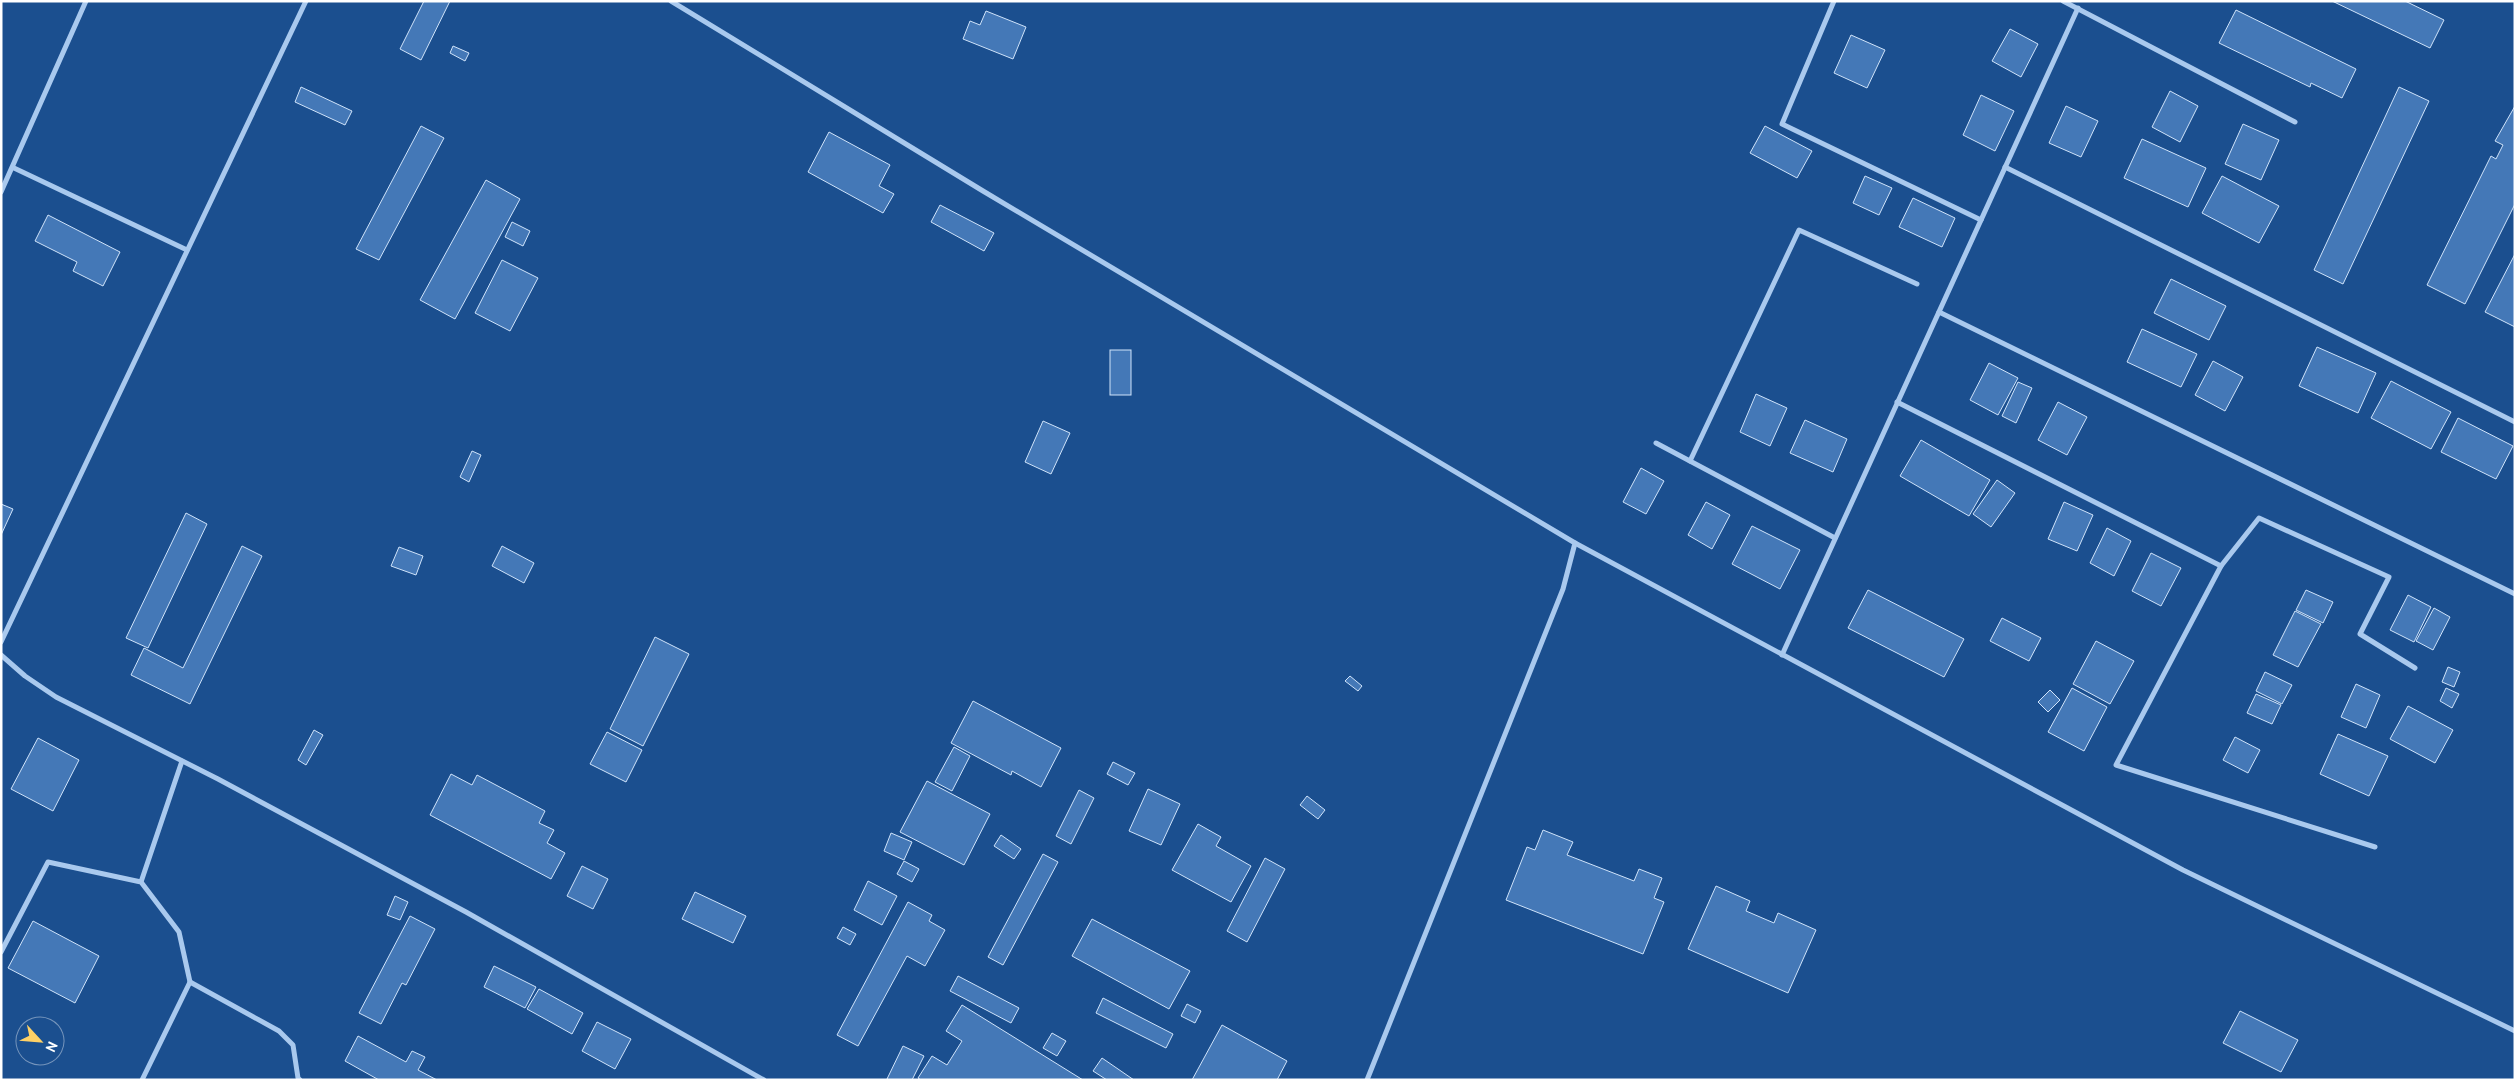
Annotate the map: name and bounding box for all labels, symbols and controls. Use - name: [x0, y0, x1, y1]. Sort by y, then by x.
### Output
- north arrow: [15, 1016, 65, 1066]
- text: N: [42, 1039, 62, 1055]

